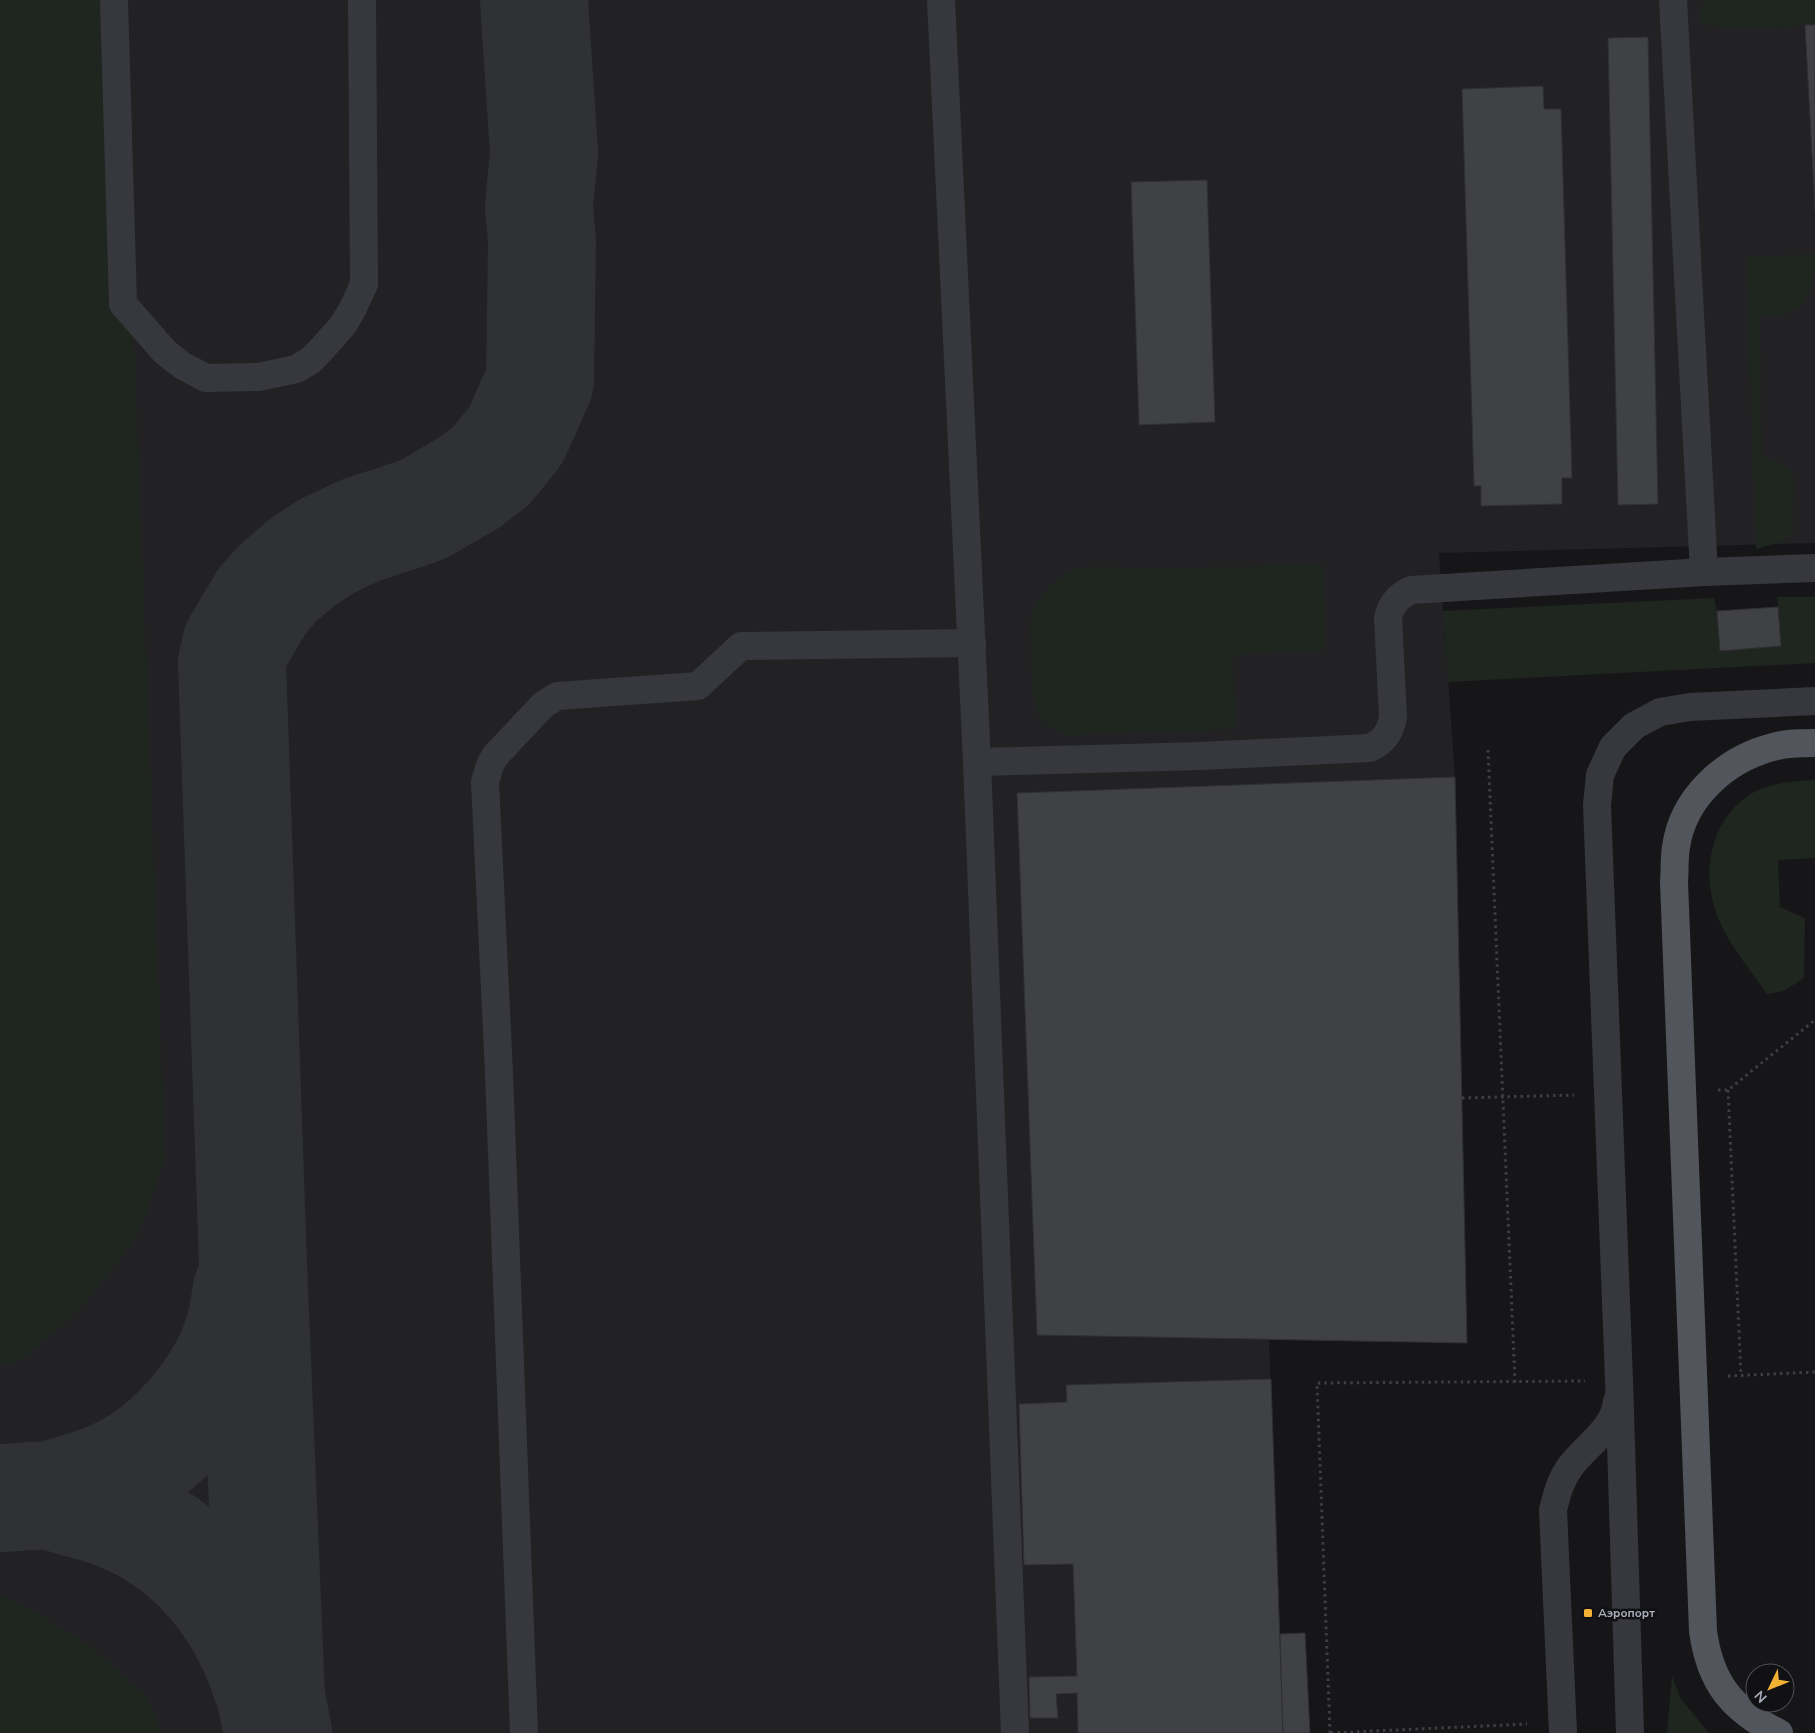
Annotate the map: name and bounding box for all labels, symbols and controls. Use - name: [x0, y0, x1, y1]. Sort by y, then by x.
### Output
- place label: Аэропорт: [1598, 1605, 1655, 1621]
- marker: Аэропорт: [1582, 1607, 1594, 1619]
- north arrow: [1745, 1663, 1795, 1713]
- text: N: [1750, 1686, 1771, 1707]

